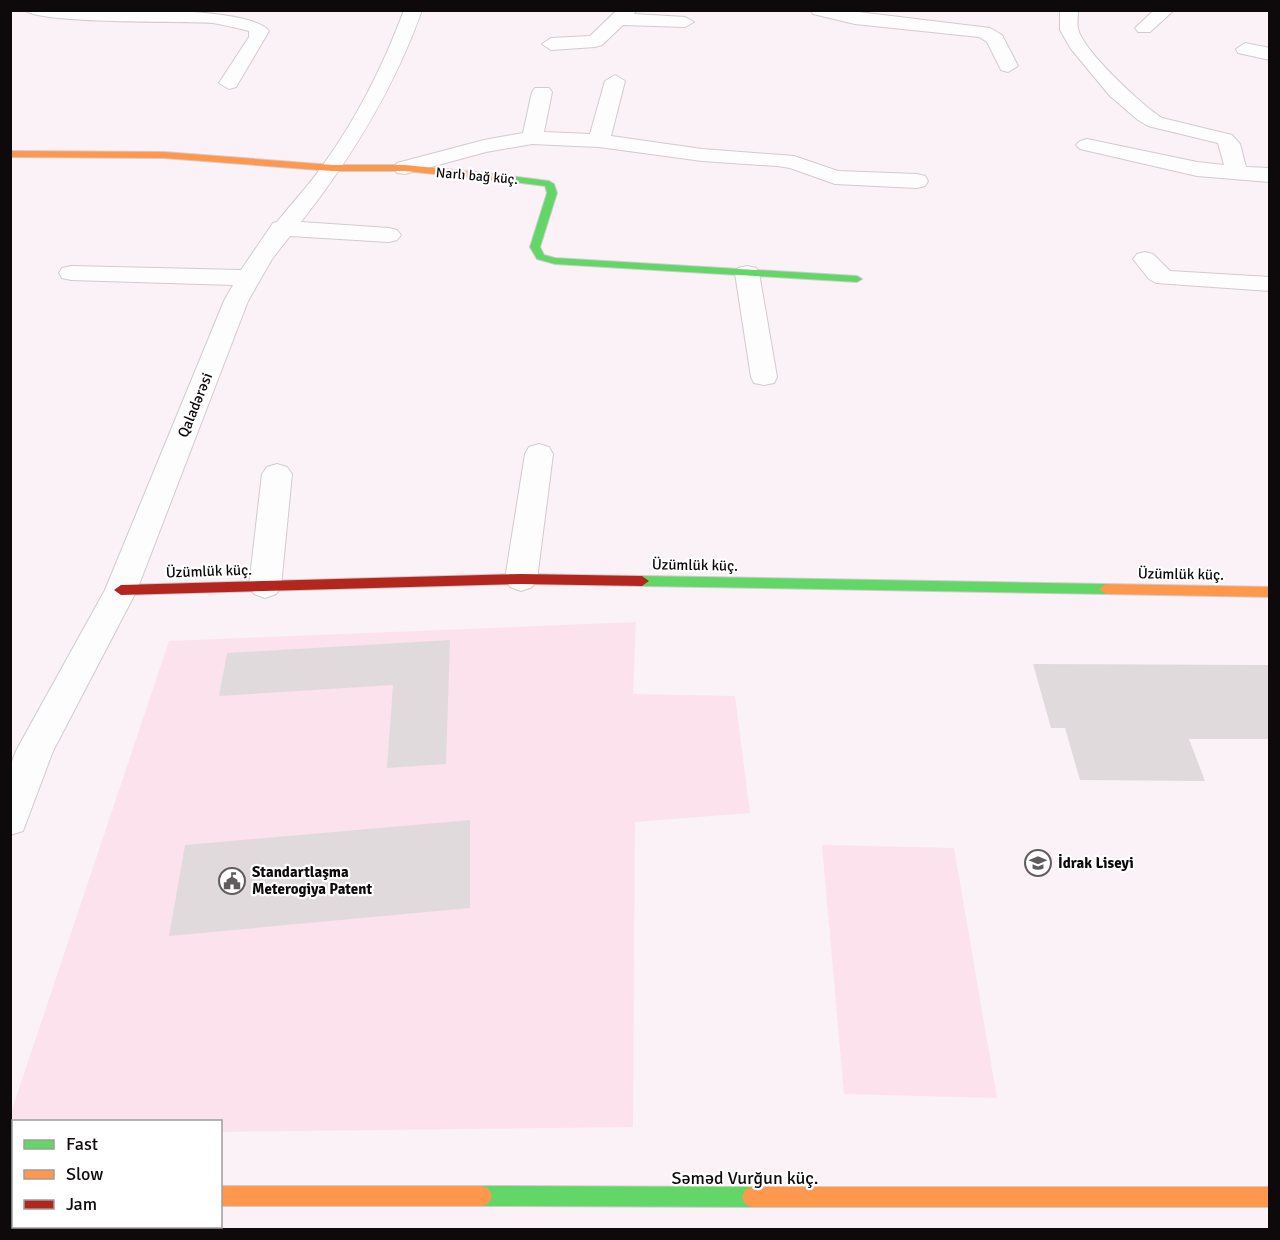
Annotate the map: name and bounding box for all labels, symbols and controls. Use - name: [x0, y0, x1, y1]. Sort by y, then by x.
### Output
- street label: Narlı bağ küç.: [435, 164, 519, 188]
- street label: Qaladərəsi: [174, 370, 216, 440]
- street label: Üzümlük küç.: [652, 555, 738, 575]
- street label: Üzümlük küç.: [166, 560, 252, 581]
- street label: Üzümlük küç.: [1138, 564, 1224, 584]
- school or university icon: İdrak Liseyi: [1023, 848, 1053, 878]
- place label: İdrak Liseyi: [1058, 854, 1134, 872]
- place label: Standartlaşma Meterogiya Patent: [252, 863, 372, 898]
- public building icon: Standartlaşma Meterogiya Patent: [217, 866, 247, 896]
- legend: [12, 1120, 222, 1228]
- text: Fast: [66, 1133, 98, 1155]
- text: Slow: [66, 1163, 103, 1185]
- street label: Səməd Vurğun küç.: [672, 1167, 818, 1189]
- text: Jam: [66, 1193, 97, 1215]

